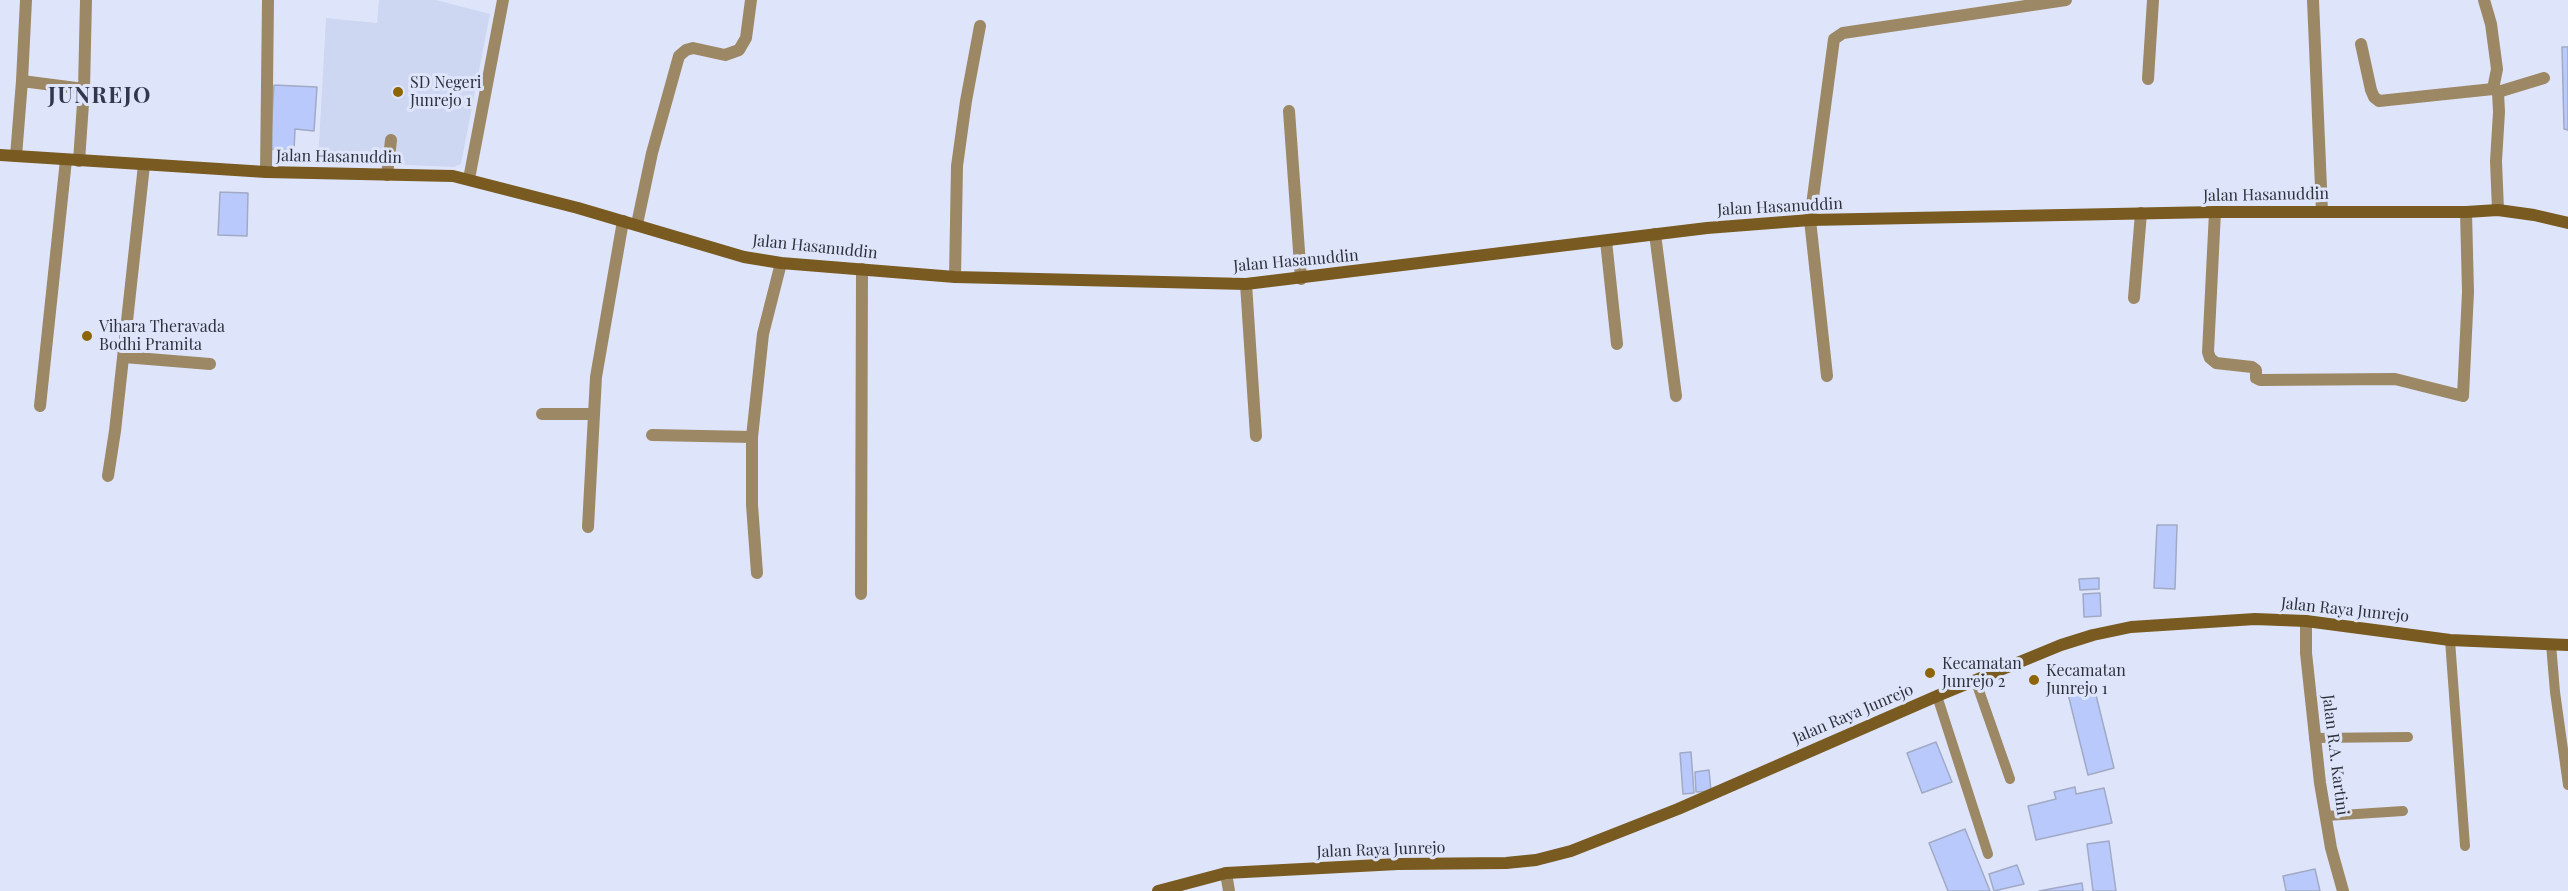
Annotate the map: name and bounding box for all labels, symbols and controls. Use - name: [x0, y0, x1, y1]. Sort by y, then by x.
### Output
- place label: SD Negeri Junrejo 1: [410, 73, 481, 111]
- district label: JUNREJO: [48, 83, 152, 109]
- marker: SD Negeri Junrejo 1: [391, 85, 405, 99]
- street label: Jalan Hasanuddin: [276, 146, 402, 168]
- street label: Jalan Hasanuddin: [2203, 184, 2329, 206]
- street label: Jalan Hasanuddin: [1717, 194, 1843, 220]
- street label: Jalan Hasanuddin: [751, 231, 879, 263]
- street label: Jalan Hasanuddin: [1233, 246, 1359, 276]
- place label: Vihara Theravada Bodhi Pramita: [99, 317, 225, 355]
- marker: Vihara Theravada Bodhi Pramita: [80, 329, 94, 343]
- street label: Jalan Raya Junrejo: [2280, 594, 2410, 626]
- place label: Kecamatan Junrejo 2: [1942, 654, 2022, 692]
- place label: Kecamatan Junrejo 1: [2046, 661, 2126, 699]
- marker: Kecamatan Junrejo 2: [1923, 666, 1937, 680]
- marker: Kecamatan Junrejo 1: [2027, 673, 2041, 687]
- street label: Jalan Raya Junrejo: [1790, 680, 1916, 748]
- street label: Jalan R.A. Kartini: [2318, 693, 2352, 817]
- street label: Jalan Raya Junrejo: [1316, 838, 1446, 862]

